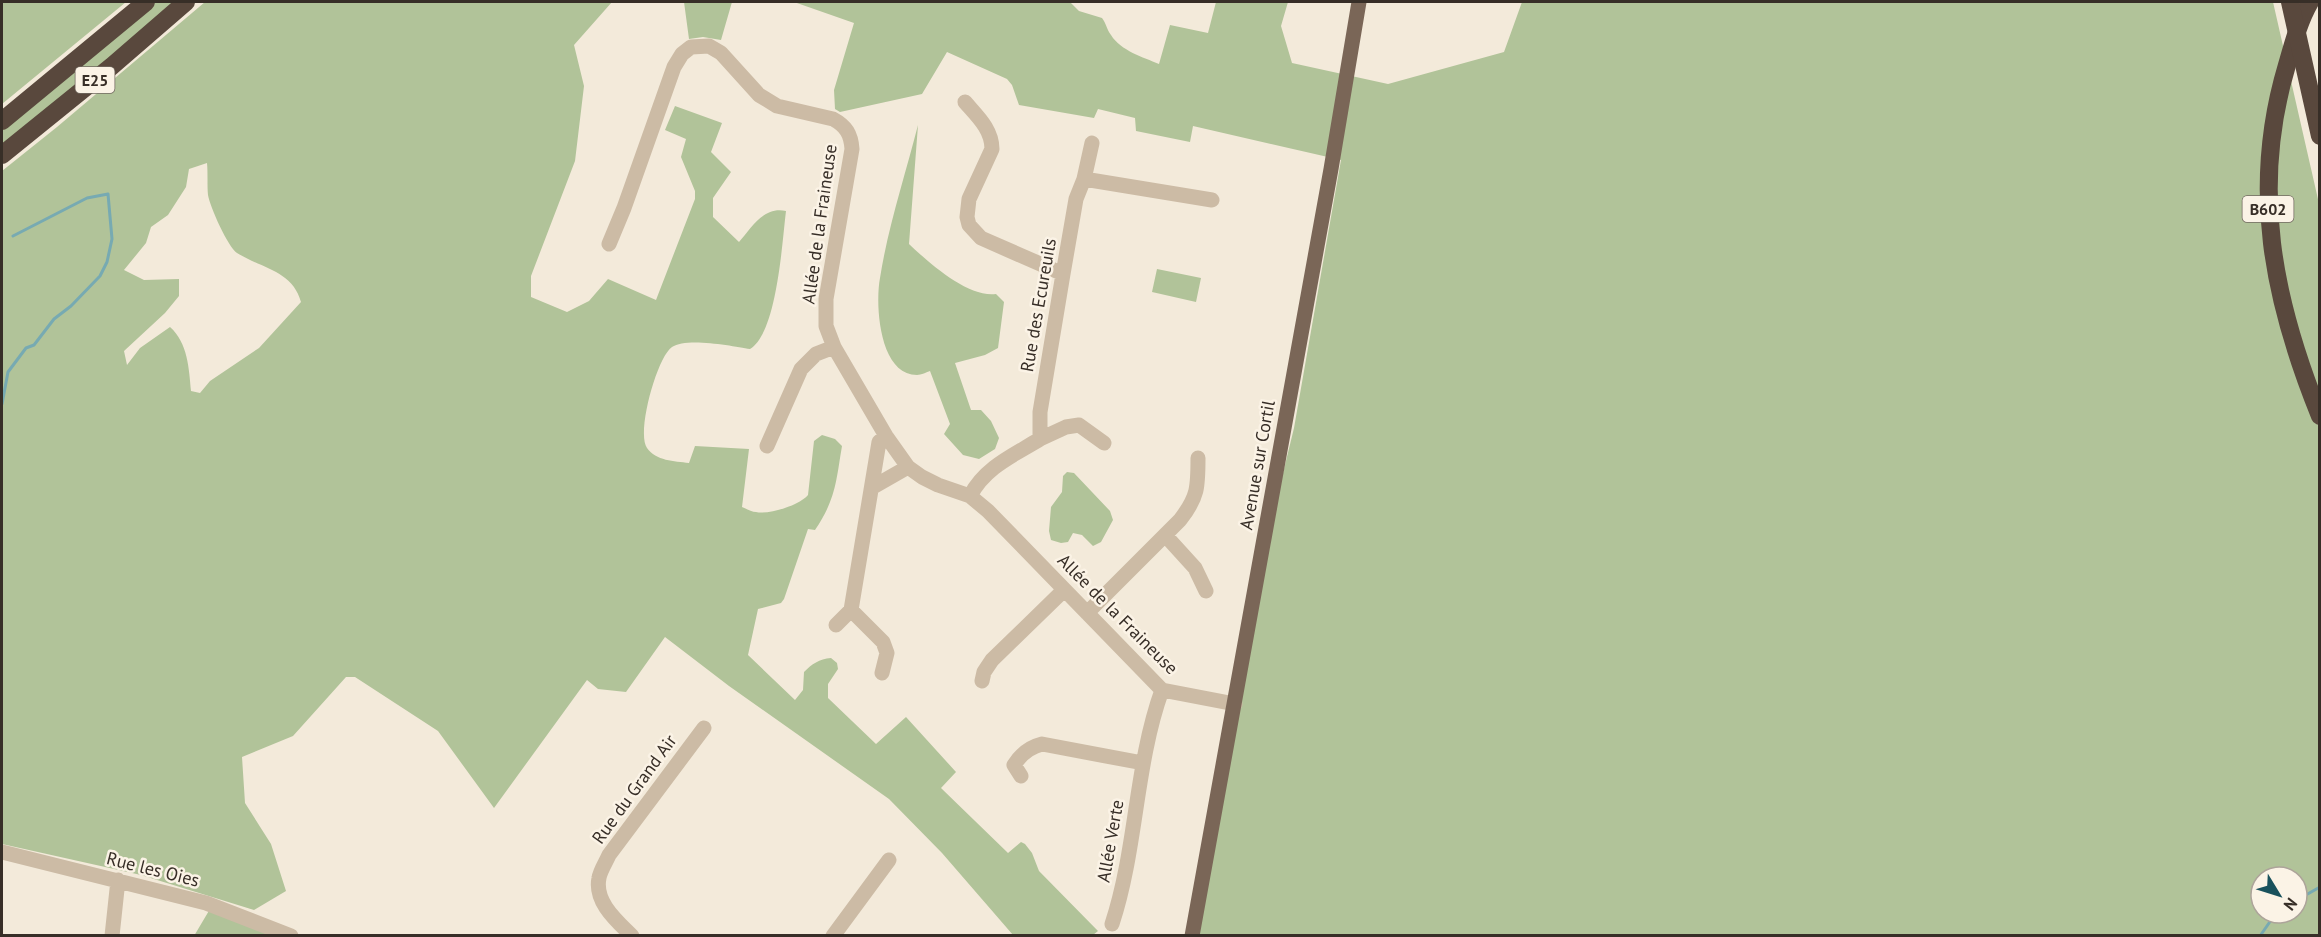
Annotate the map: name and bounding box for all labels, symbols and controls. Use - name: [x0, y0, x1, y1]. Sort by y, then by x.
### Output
- road number: E25: [76, 67, 115, 93]
- street label: Allée de la Fraineuse: [796, 143, 842, 305]
- road number: B602: [2242, 196, 2294, 222]
- street label: Rue des Ecureuils: [1015, 236, 1061, 374]
- street label: Avenue sur Cortil: [1234, 398, 1280, 532]
- street label: Allée de la Fraineuse: [1053, 549, 1183, 679]
- street label: Rue du Grand Air: [587, 730, 681, 848]
- street label: Allée Verte: [1091, 798, 1129, 884]
- street label: Rue les Oies: [104, 846, 202, 892]
- north arrow: [2249, 865, 2309, 925]
- text: N: [2280, 894, 2302, 915]

